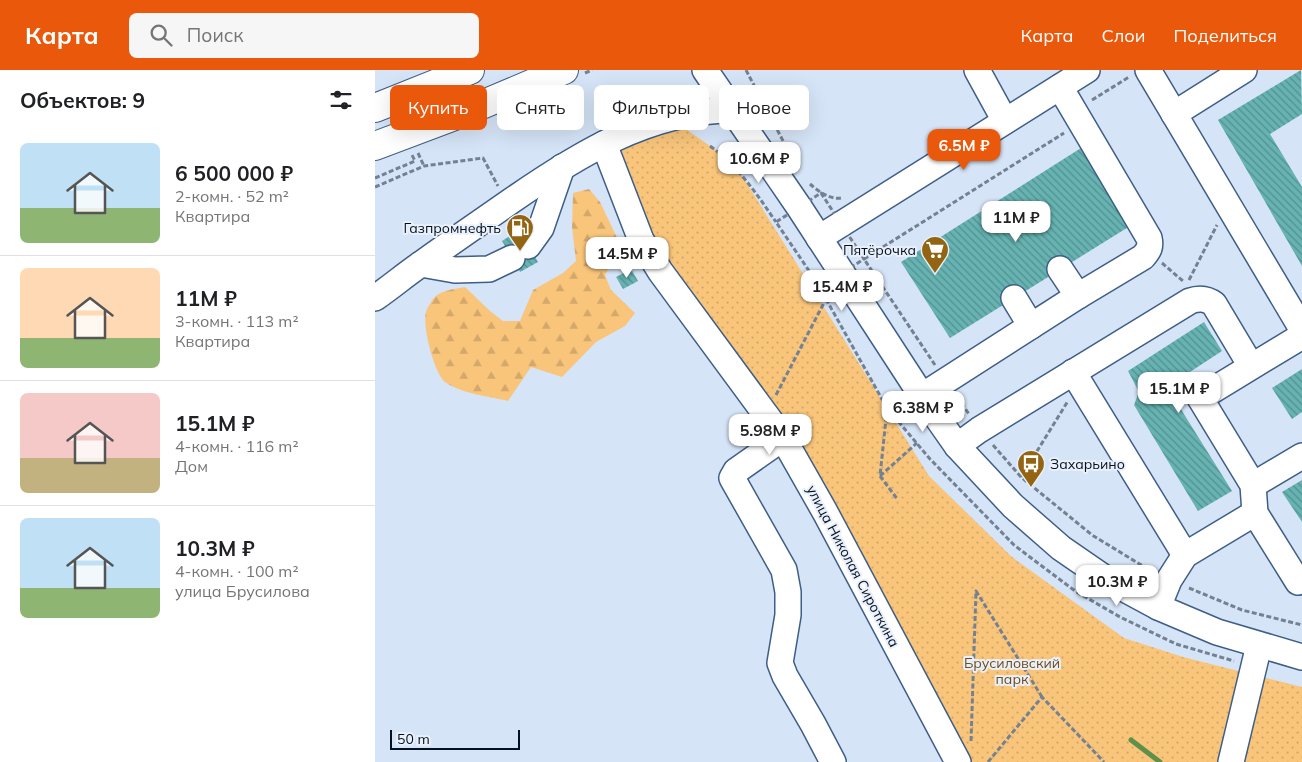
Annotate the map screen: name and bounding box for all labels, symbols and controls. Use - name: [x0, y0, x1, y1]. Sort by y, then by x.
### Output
- search box: [129, 13, 479, 58]
- text: Карта: [25, 20, 99, 50]
- icon: search: [147, 21, 175, 49]
- text: Поиск: [187, 23, 244, 47]
- text: Карта: [1021, 24, 1073, 47]
- text: Слои: [1101, 24, 1146, 47]
- text: Поделиться: [1174, 24, 1277, 47]
- chip: Купить: [390, 85, 487, 130]
- chip: Снять: [497, 85, 584, 130]
- chip: Фильтры: [594, 85, 709, 130]
- chip: Новое: [719, 85, 809, 130]
- icon: filters: [327, 86, 355, 114]
- text: Объектов: 9: [20, 87, 145, 113]
- pin: 6.5M ₽: [923, 128, 1005, 171]
- text: 6.5M ₽: [938, 135, 990, 155]
- pin: 10.6M ₽: [713, 142, 805, 184]
- text: 10.6M ₽: [729, 148, 789, 168]
- text: 6 500 000 ₽: [175, 160, 293, 186]
- icon: home: [60, 163, 120, 223]
- text: 2-комн. · 52 m²: [175, 186, 289, 206]
- pin: 11M ₽: [981, 200, 1051, 243]
- text: Квартира: [175, 206, 250, 226]
- text: 11M ₽: [992, 207, 1040, 227]
- fuel station icon: Газпромнефть: [505, 213, 535, 252]
- place label: Газпромнефть: [403, 219, 501, 237]
- supermarket icon: Пятёрочка: [920, 235, 950, 274]
- pin: 14.5M ₽: [581, 236, 673, 279]
- place label: Пятёрочка: [843, 241, 916, 259]
- text: 14.5M ₽: [597, 243, 657, 263]
- pin: 15.4M ₽: [796, 270, 888, 312]
- text: 15.4M ₽: [812, 276, 872, 296]
- text: 11M ₽: [175, 285, 237, 311]
- icon: home: [60, 288, 120, 348]
- text: 3-комн. · 113 m²: [175, 311, 299, 331]
- text: Квартира: [175, 331, 250, 351]
- pin: 15.1M ₽: [1133, 372, 1225, 414]
- text: 15.1M ₽: [1149, 378, 1209, 398]
- pin: 6.38M ₽: [877, 390, 969, 433]
- text: 6.38M ₽: [893, 397, 953, 417]
- text: 15.1M ₽: [175, 410, 255, 436]
- icon: home: [60, 413, 120, 473]
- pin: 5.98M ₽: [724, 414, 816, 456]
- text: 5.98M ₽: [740, 420, 800, 440]
- text: 4-комн. · 116 m²: [175, 436, 299, 456]
- bus stop icon: Захарьино: [1016, 449, 1046, 488]
- place label: Захарьино: [1050, 455, 1125, 473]
- text: Дом: [175, 456, 208, 476]
- street label: улица Николая Сироткина: [803, 482, 903, 650]
- text: 10.3M ₽: [175, 535, 255, 561]
- icon: home: [60, 538, 120, 598]
- text: 4-комн. · 100 m²: [175, 561, 299, 581]
- pin: 10.3M ₽: [1071, 564, 1163, 607]
- text: 10.3M ₽: [1087, 571, 1147, 591]
- text: улица Брусилова: [175, 581, 310, 601]
- park label: Брусиловский парк: [964, 654, 1060, 688]
- scale bar: [390, 727, 520, 750]
- text: 50 m: [397, 730, 430, 748]

